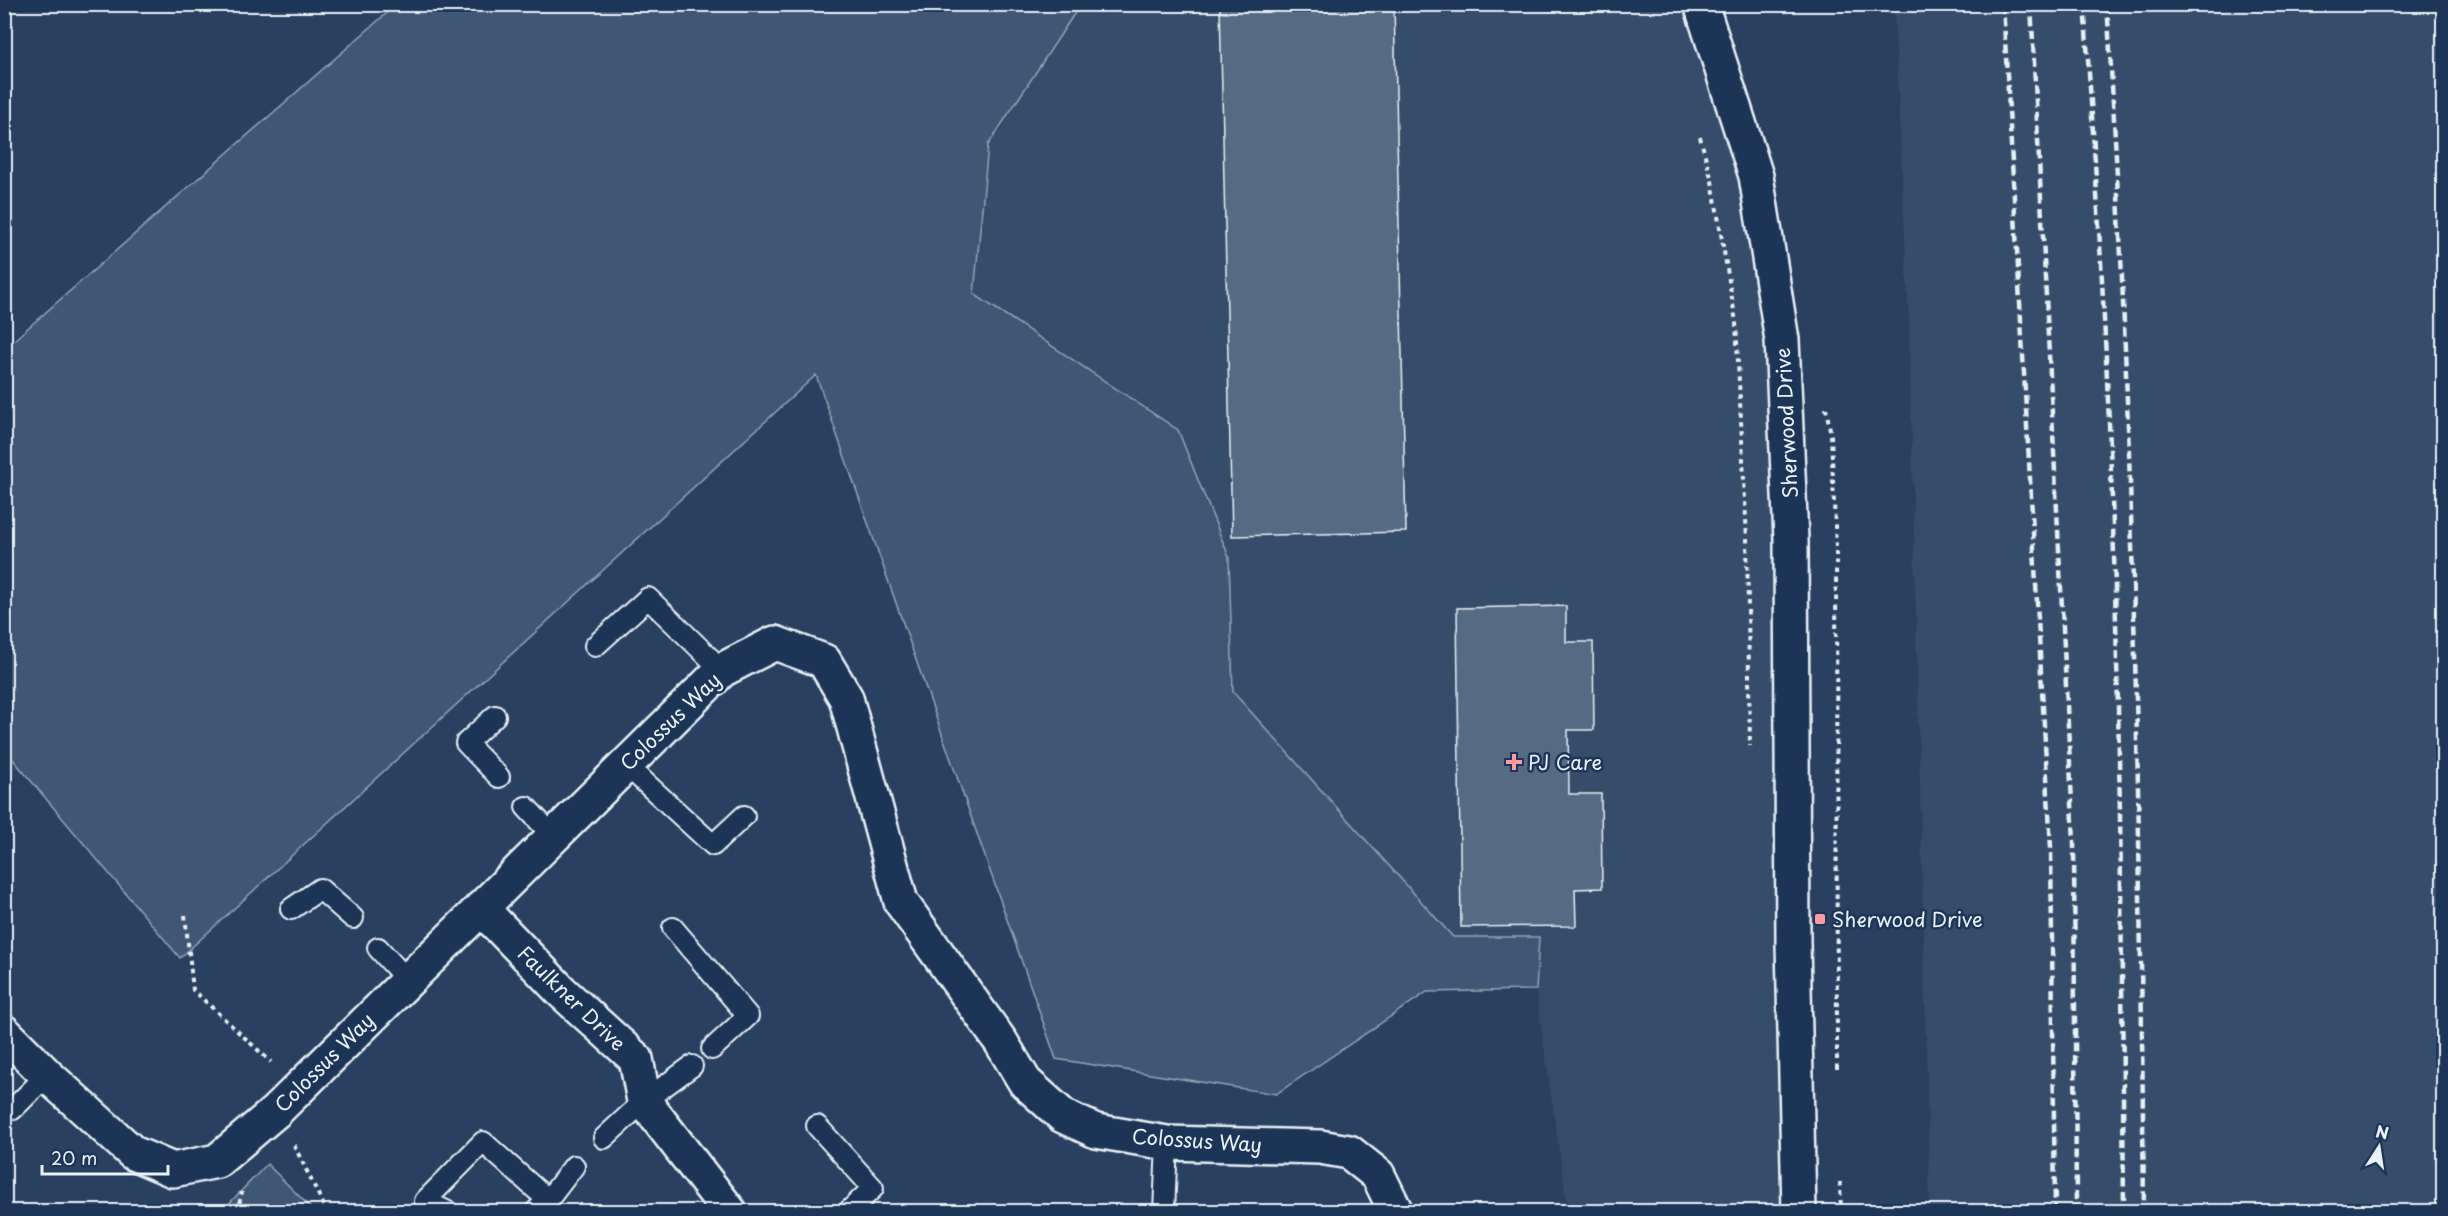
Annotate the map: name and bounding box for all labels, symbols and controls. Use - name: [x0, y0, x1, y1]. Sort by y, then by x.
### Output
- street label: Sherwood Drive: [1767, 347, 1805, 499]
- street label: Colossus Way: [613, 665, 727, 777]
- place label: PJ Care: [1528, 747, 1602, 777]
- marker: PJ Care: [1505, 753, 1523, 771]
- place label: Sherwood Drive: [1832, 904, 1983, 934]
- marker: Sherwood Drive: [1813, 912, 1827, 926]
- street label: Faulkner Drive: [511, 939, 633, 1057]
- street label: Colossus Way: [267, 1005, 381, 1119]
- north arrow: [2349, 1117, 2409, 1177]
- text: N: [2374, 1118, 2391, 1144]
- street label: Colossus Way: [1131, 1120, 1263, 1160]
- scale bar: [42, 1138, 168, 1176]
- text: 20 m: [51, 1144, 97, 1171]

